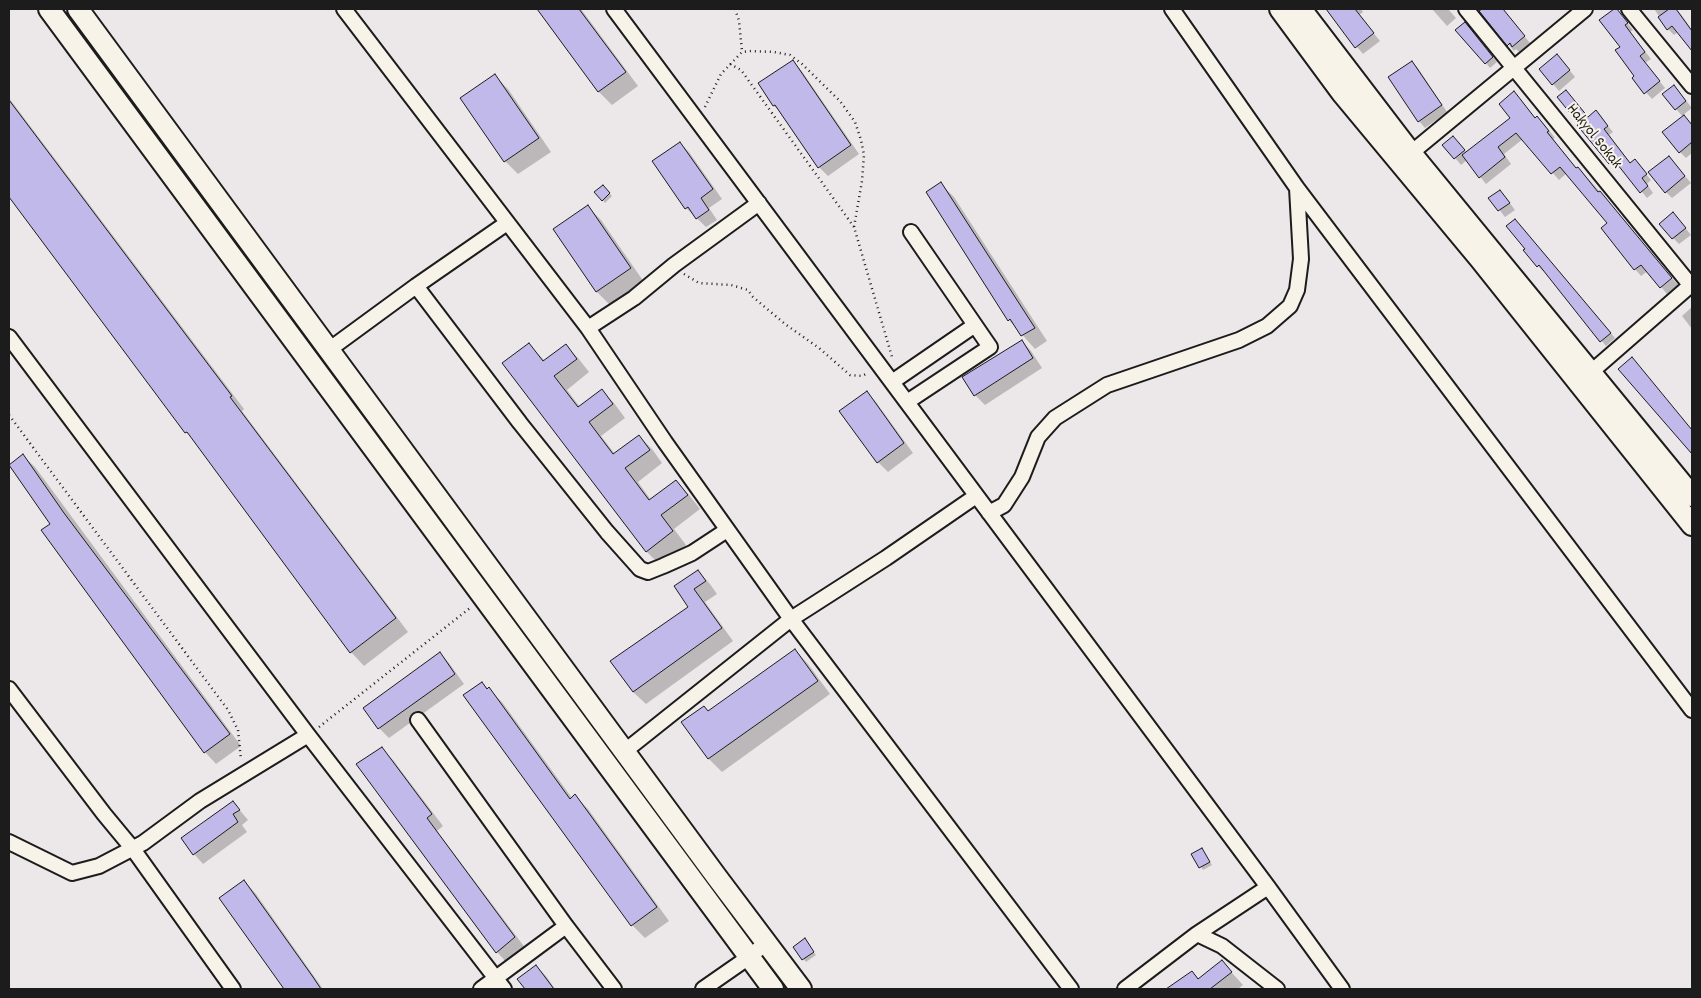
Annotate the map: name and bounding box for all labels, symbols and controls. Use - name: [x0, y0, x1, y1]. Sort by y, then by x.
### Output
- street label: Hakyol Sokak: [1561, 101, 1625, 173]

